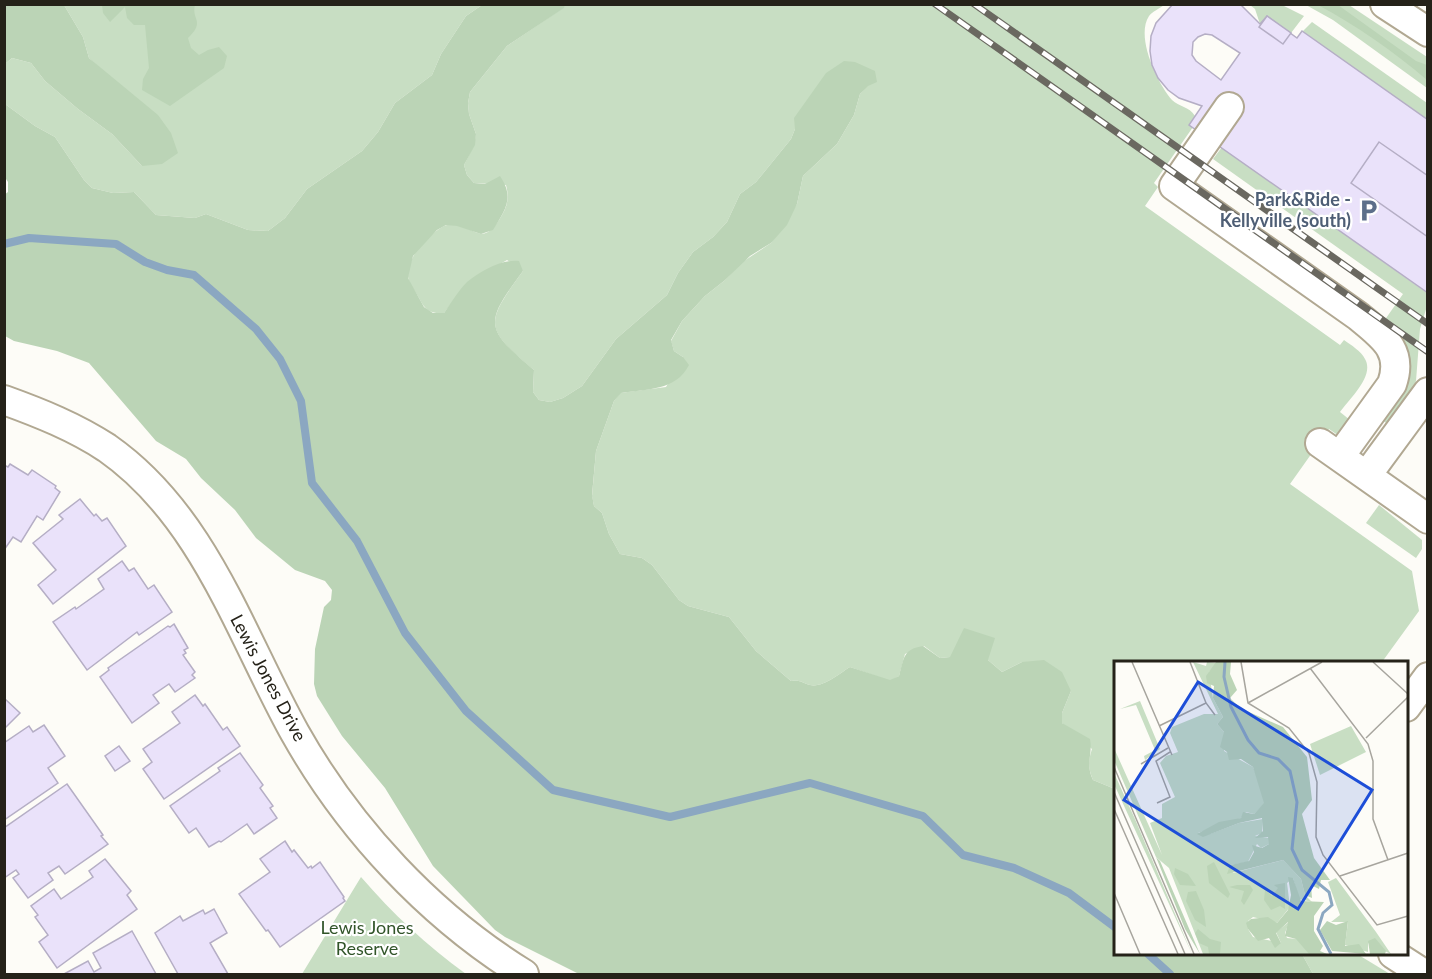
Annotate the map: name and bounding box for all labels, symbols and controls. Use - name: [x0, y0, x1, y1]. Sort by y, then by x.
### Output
- place label: Park&Ride - Kellyville (south): [1220, 188, 1351, 231]
- parking icon: Park&Ride - Kellyville (south): [1356, 197, 1382, 223]
- street label: Lewis Jones Drive: [226, 610, 312, 745]
- inset map: [1114, 661, 1408, 955]
- park label: Lewis Jones Reserve: [320, 916, 414, 959]

